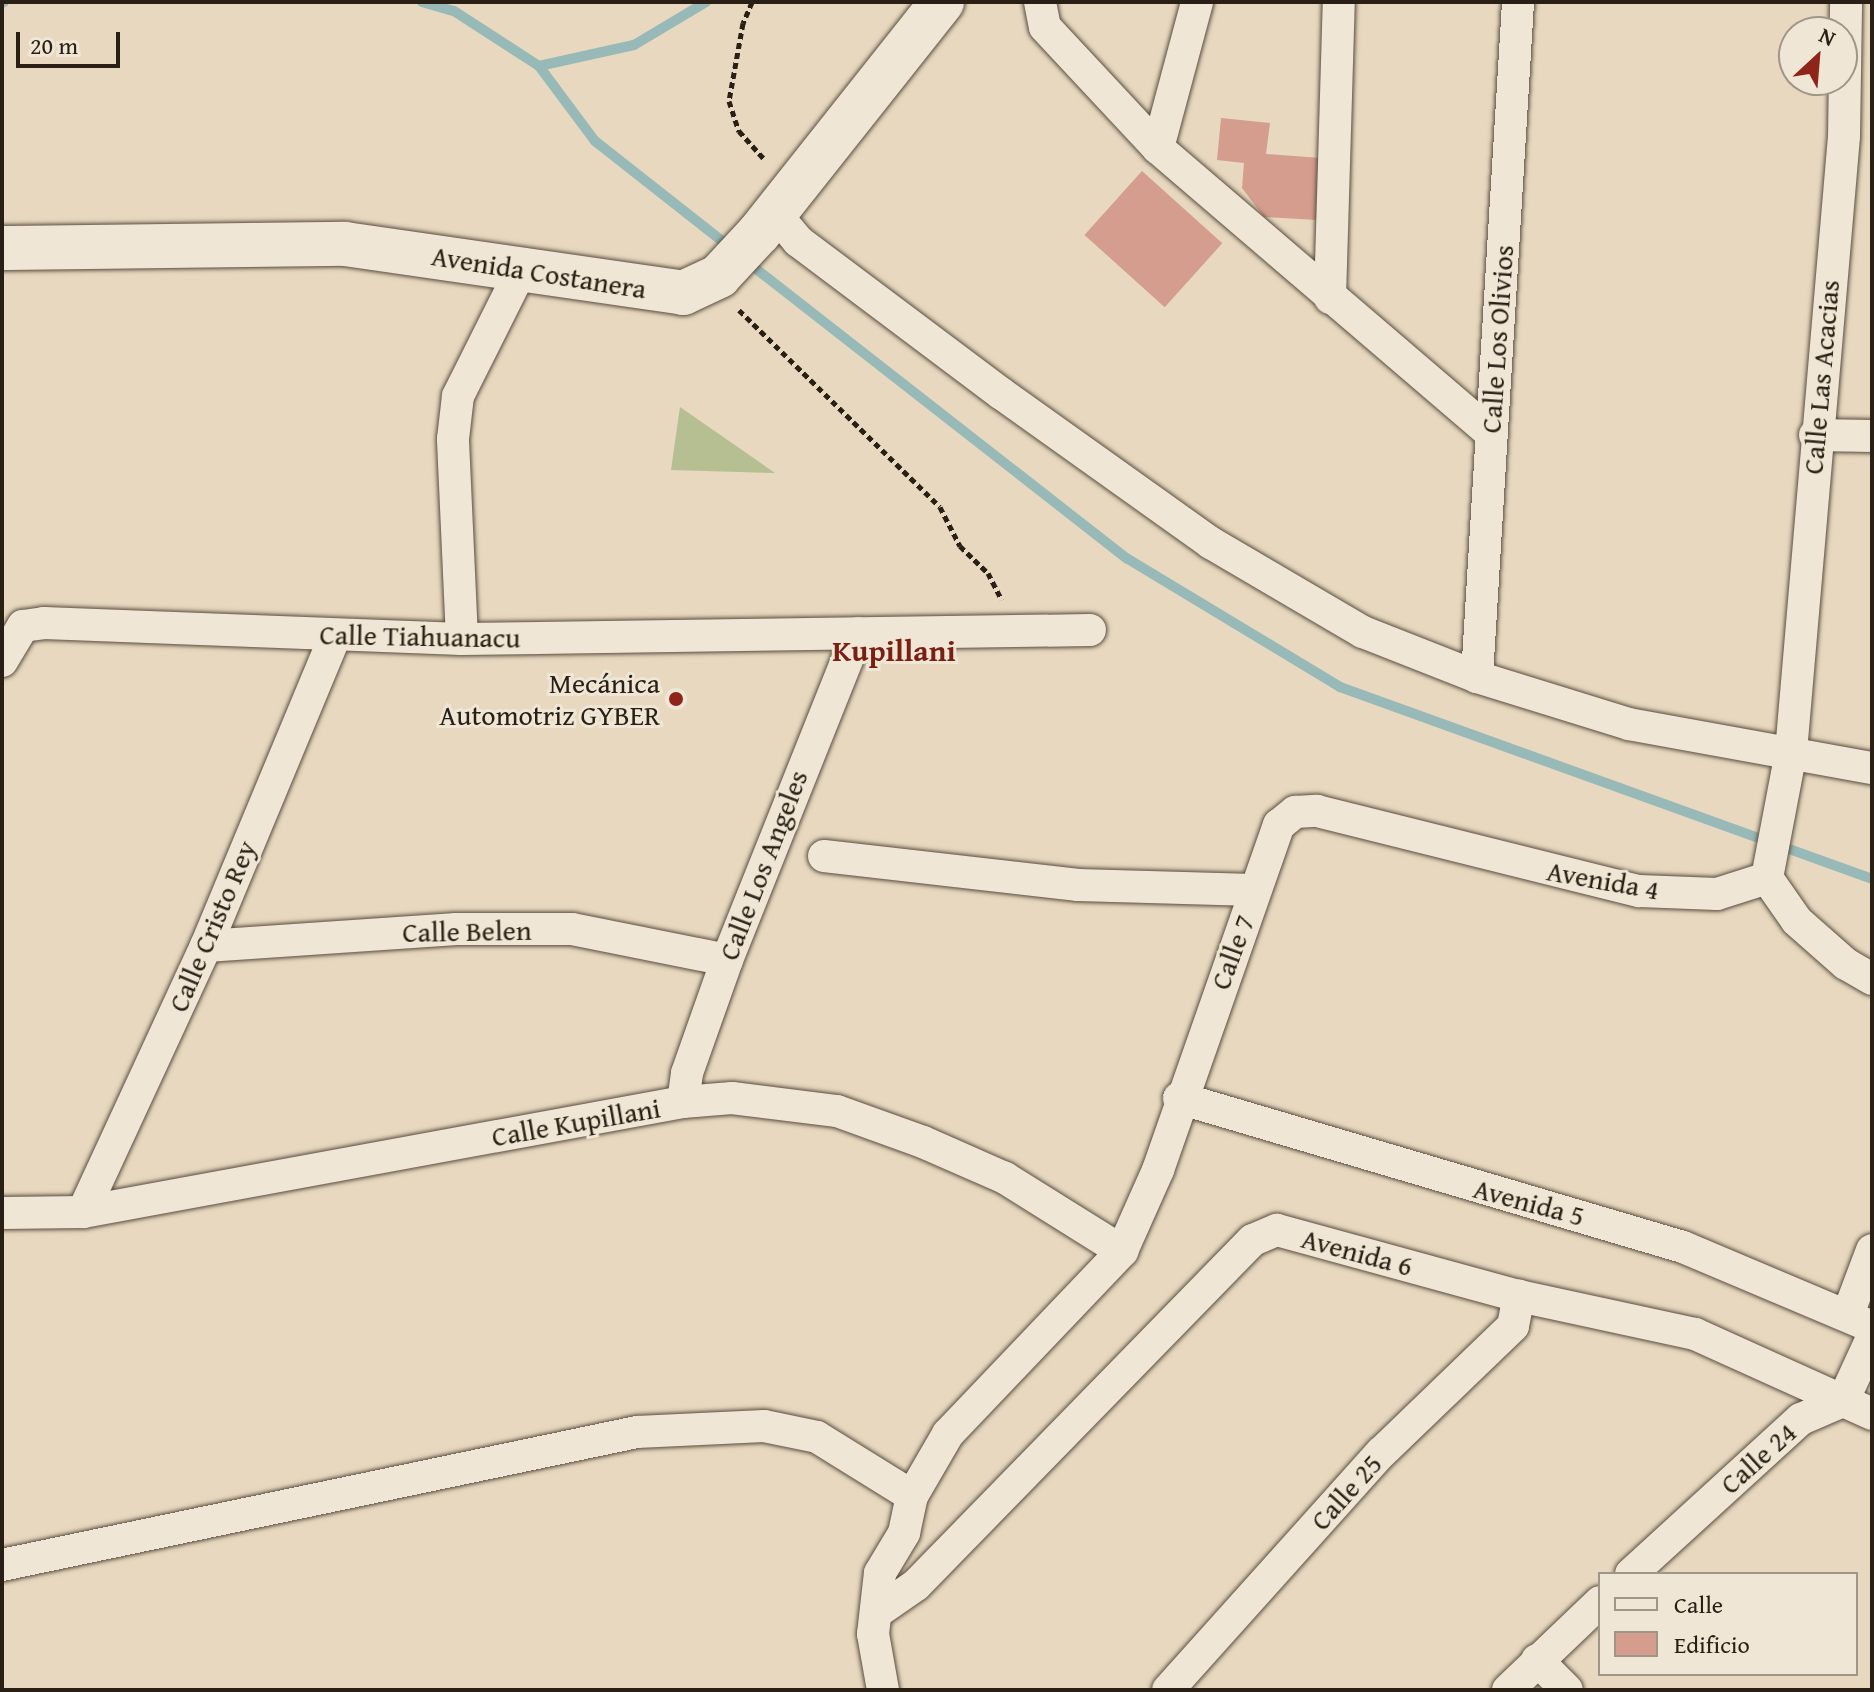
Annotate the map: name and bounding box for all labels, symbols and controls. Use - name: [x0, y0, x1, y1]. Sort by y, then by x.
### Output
- scale bar: [20, 16, 124, 66]
- north arrow: [1778, 16, 1858, 96]
- text: N: [1814, 19, 1841, 54]
- text: 20 m: [30, 28, 78, 63]
- street label: Avenida Costanera: [429, 238, 649, 306]
- street label: Calle Los Olivios: [1474, 244, 1520, 434]
- street label: Calle Las Acacias: [1796, 278, 1846, 476]
- street label: Calle Tiahuanacu: [319, 617, 521, 655]
- district label: Kupillani: [832, 632, 956, 668]
- place label: Mecánica Automotriz GYBER: [439, 666, 660, 732]
- marker: Mecánica Automotriz GYBER: [667, 690, 685, 708]
- street label: Calle Los Angeles: [711, 765, 815, 965]
- street label: Calle Cristo Rey: [161, 835, 263, 1017]
- street label: Avenida 4: [1544, 854, 1662, 906]
- street label: Calle 7: [1203, 910, 1261, 994]
- street label: Calle Belen: [402, 913, 532, 949]
- street label: Calle Kupillani: [489, 1091, 663, 1153]
- street label: Avenida 5: [1470, 1171, 1588, 1233]
- street label: Avenida 6: [1298, 1221, 1416, 1283]
- street label: Calle 24: [1713, 1415, 1803, 1501]
- street label: Calle 25: [1303, 1447, 1389, 1537]
- legend: [1598, 1572, 1858, 1676]
- text: Calle: [1674, 1587, 1723, 1622]
- text: Edificio: [1674, 1627, 1750, 1662]

